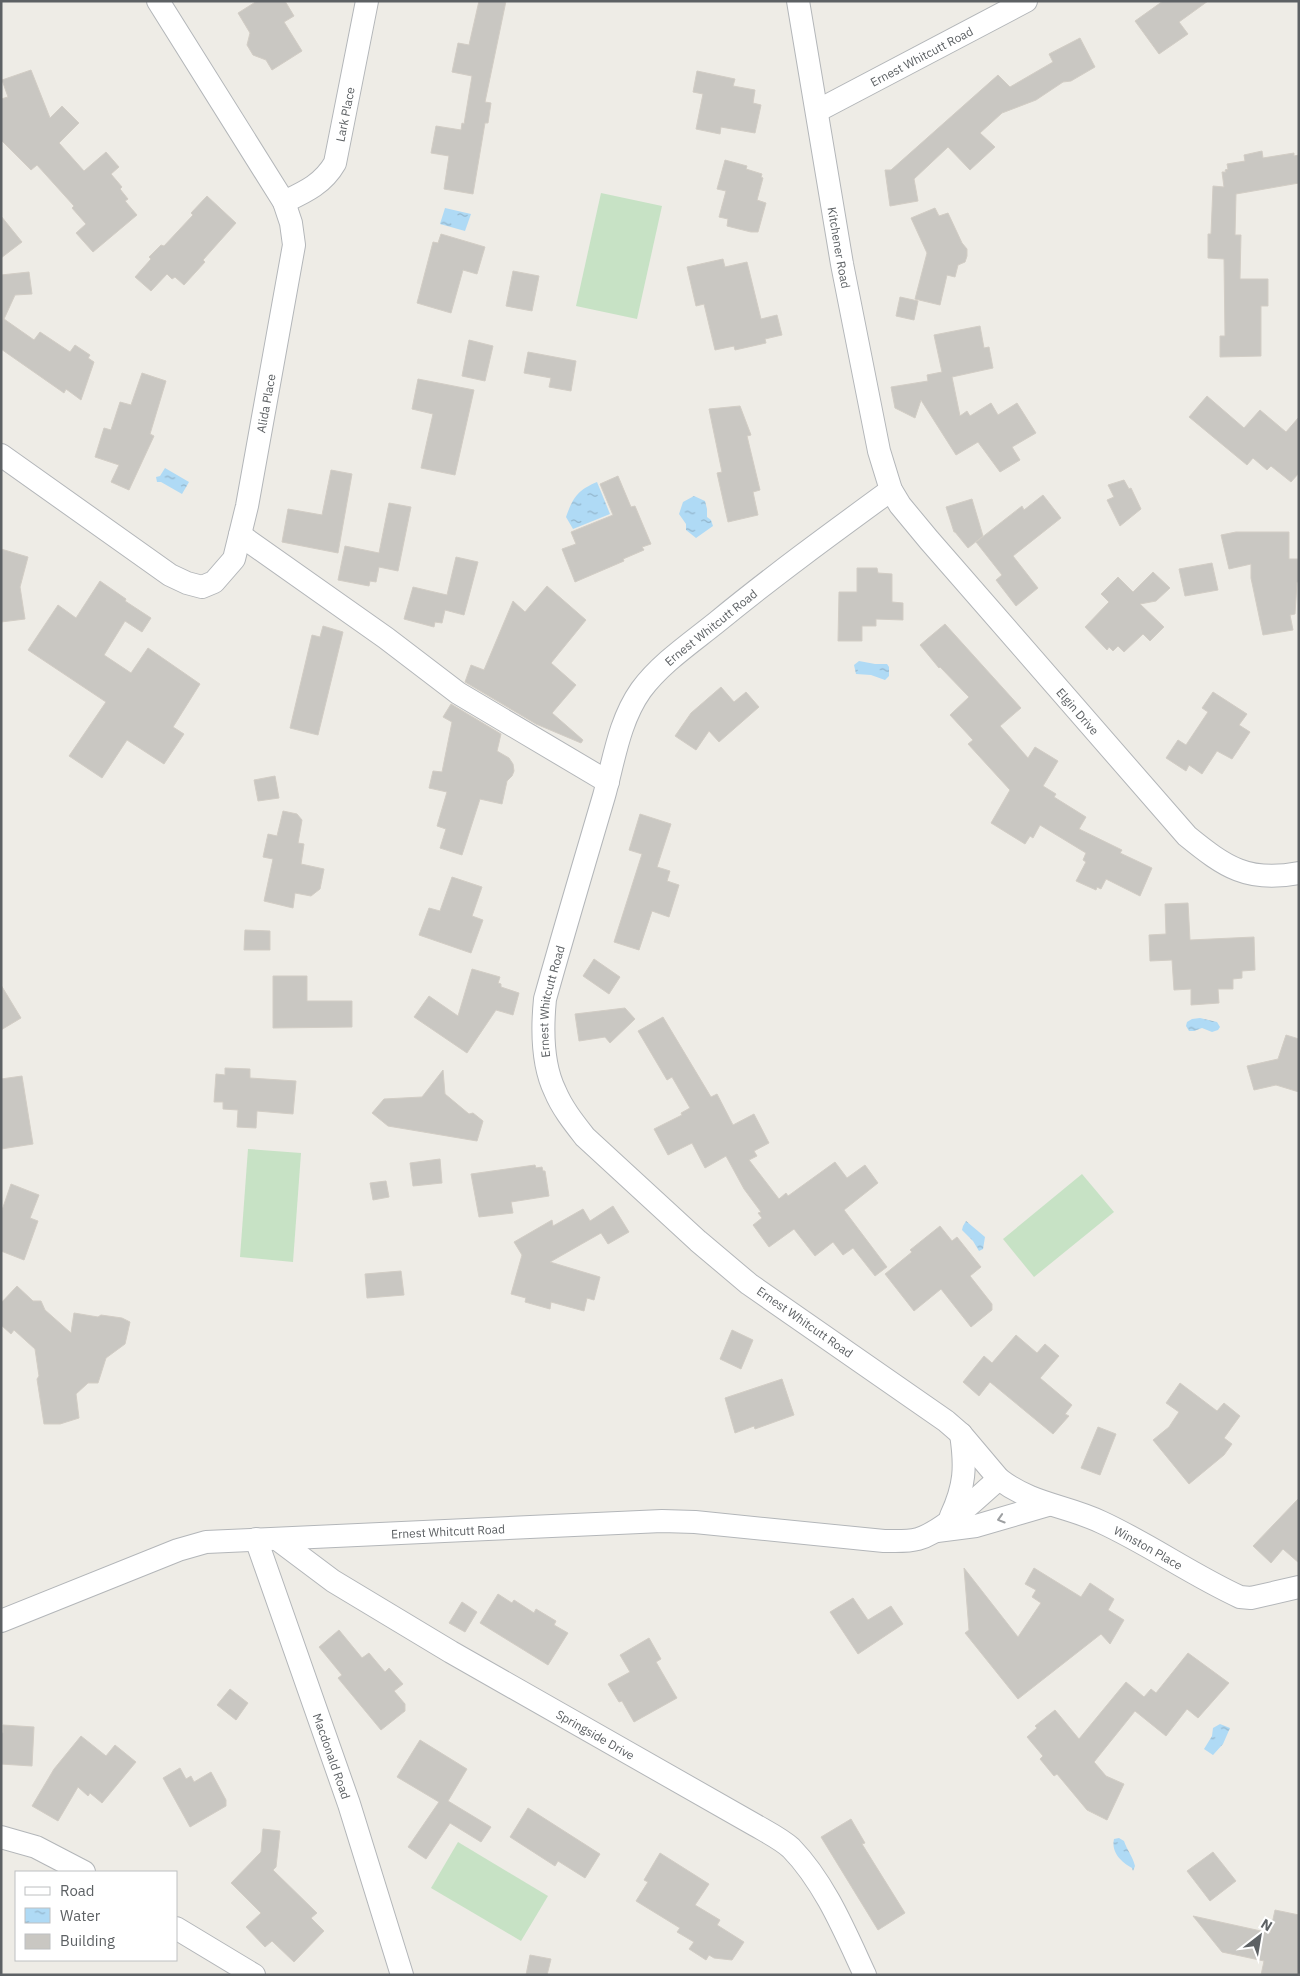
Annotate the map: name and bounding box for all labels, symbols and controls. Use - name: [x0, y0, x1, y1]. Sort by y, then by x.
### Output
- street label: Ernest Whitcutt Road: [867, 23, 975, 89]
- street label: Lark Place: [332, 85, 357, 143]
- street label: Kitchener Road: [825, 206, 854, 290]
- street label: Alida Place: [253, 372, 278, 434]
- street label: Ernest Whitcutt Road: [661, 586, 760, 669]
- street label: Elgin Drive: [1054, 685, 1103, 738]
- street label: Ernest Whitcutt Road: [536, 944, 567, 1058]
- street label: Ernest Whitcutt Road: [754, 1283, 856, 1361]
- one-way arrow: [997, 1513, 1006, 1523]
- street label: Ernest Whitcutt Road: [391, 1521, 505, 1541]
- street label: Winston Place: [1112, 1522, 1186, 1573]
- street label: Springside Drive: [554, 1706, 638, 1763]
- street label: Macdonald Road: [310, 1711, 354, 1801]
- legend: [15, 1871, 178, 1961]
- text: Road: [60, 1881, 95, 1900]
- text: Water: [60, 1906, 101, 1925]
- north arrow: [1235, 1911, 1285, 1961]
- text: N: [1258, 1915, 1276, 1935]
- text: Building: [60, 1931, 115, 1950]

